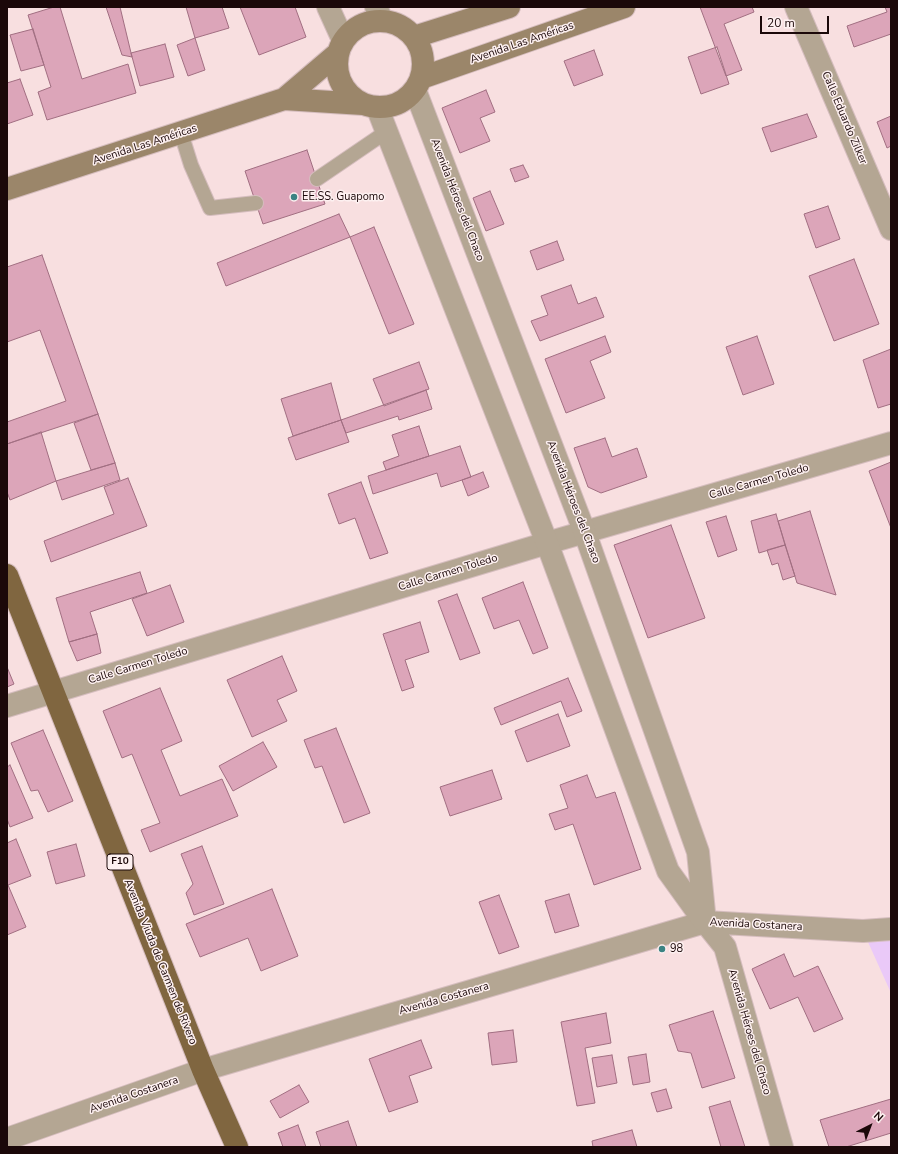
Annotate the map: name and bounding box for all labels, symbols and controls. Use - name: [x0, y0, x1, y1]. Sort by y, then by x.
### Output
- scale bar: [762, 8, 831, 34]
- text: 20 m: [767, 15, 795, 31]
- street label: Avenida Las Américas: [468, 19, 576, 67]
- street label: Calle Eduardo Zilker: [818, 70, 870, 166]
- street label: Avenida Las Américas: [91, 122, 199, 168]
- street label: Avenida Héroes del Chaco: [428, 137, 486, 263]
- place label: EE.SS. Guapomo: [302, 190, 384, 204]
- marker: EE.SS. Guapomo: [289, 192, 299, 202]
- street label: Avenida Héroes del Chaco: [544, 439, 602, 565]
- street label: Calle Carmen Toledo: [708, 461, 810, 503]
- street label: Calle Carmen Toledo: [397, 552, 499, 594]
- street label: Calle Carmen Toledo: [87, 645, 189, 687]
- road number: F10: [107, 854, 133, 870]
- street label: Avenida Viuda de Carmen de Rivero: [121, 877, 199, 1047]
- street label: Avenida Costanera: [709, 916, 803, 934]
- place label: 98: [670, 942, 683, 956]
- marker: 98: [657, 944, 667, 954]
- street label: Avenida Héroes del Chaco: [725, 968, 773, 1096]
- street label: Avenida Costanera: [398, 980, 490, 1018]
- street label: Avenida Costanera: [88, 1074, 180, 1116]
- north arrow: [850, 1106, 890, 1146]
- text: N: [870, 1108, 886, 1125]

